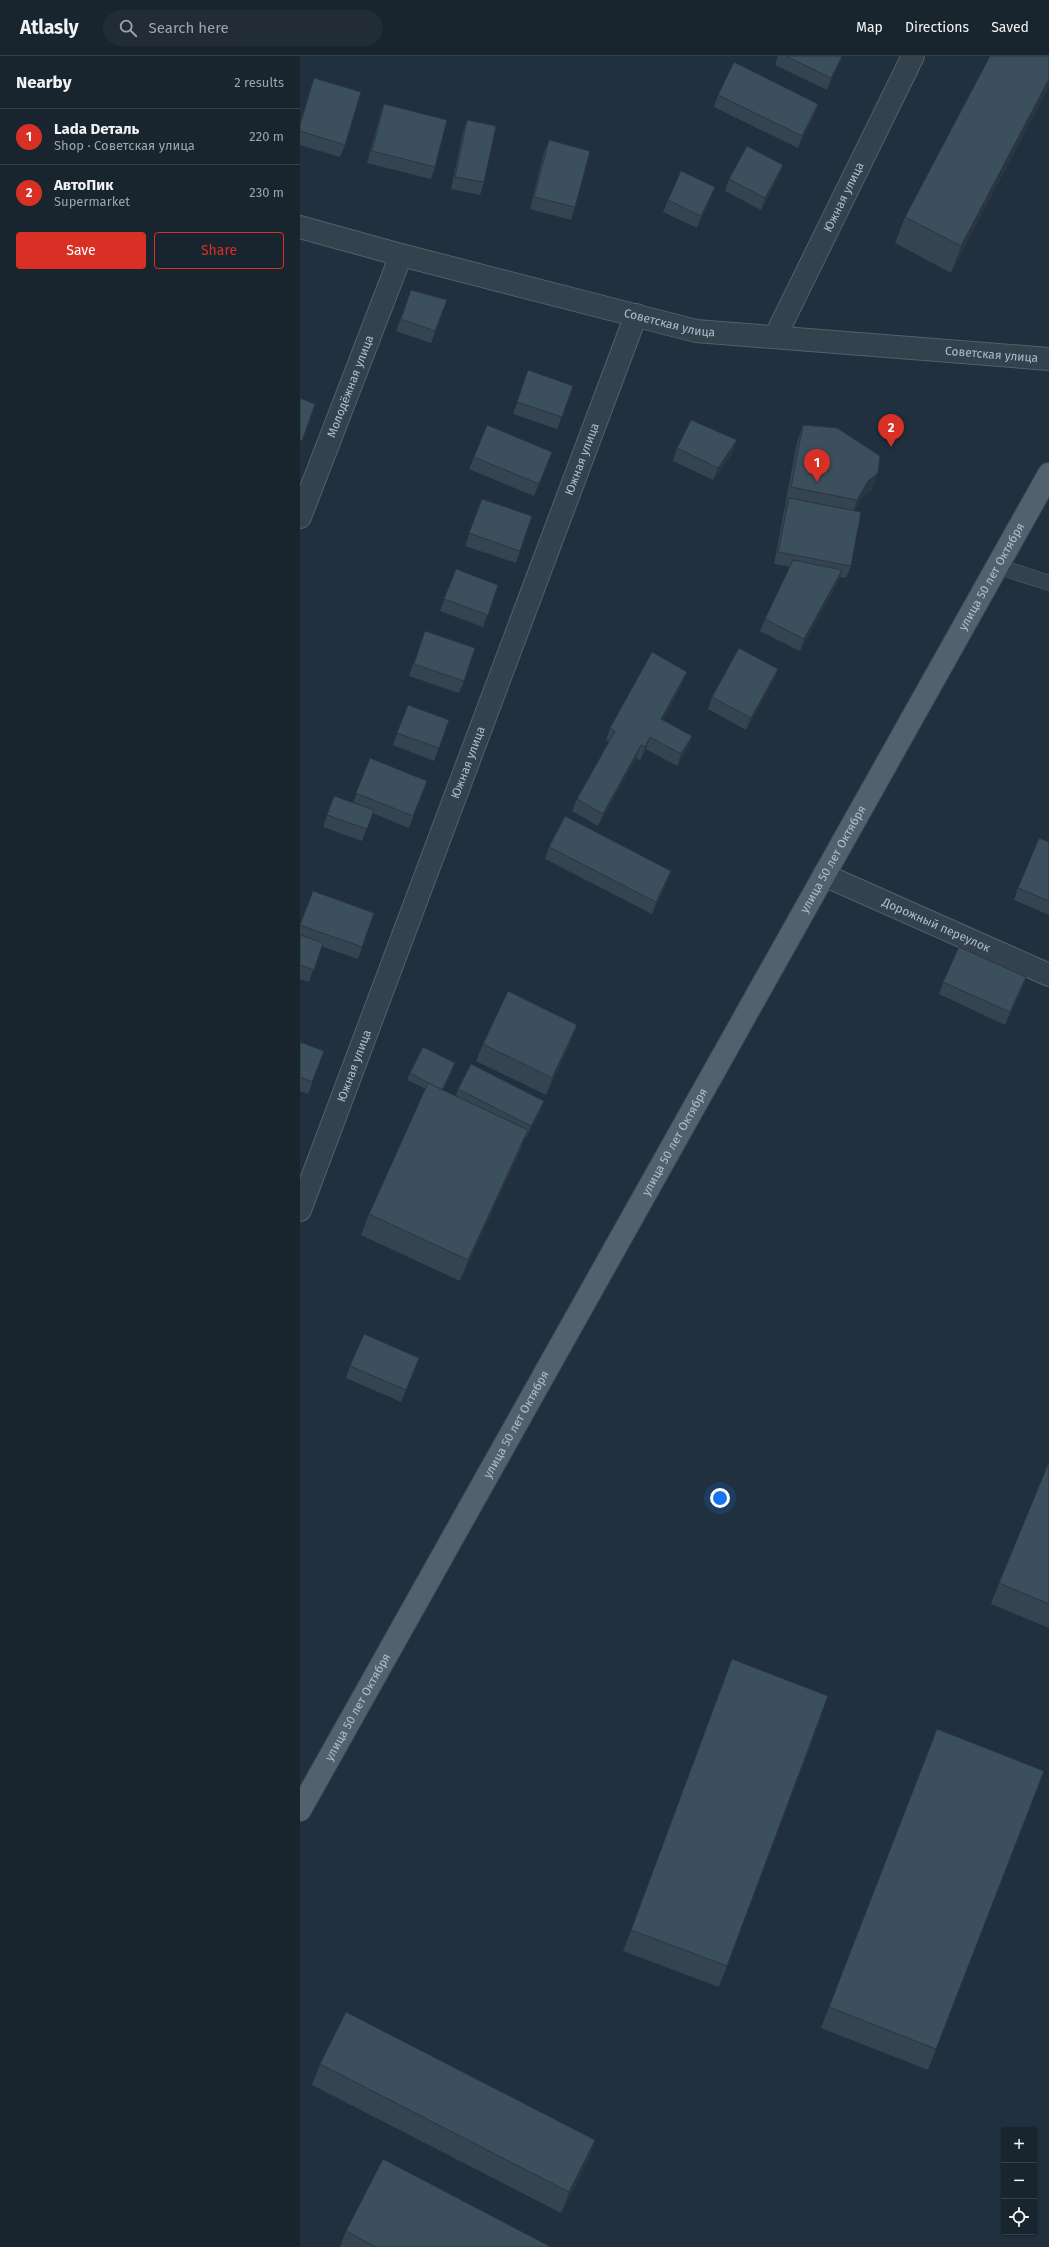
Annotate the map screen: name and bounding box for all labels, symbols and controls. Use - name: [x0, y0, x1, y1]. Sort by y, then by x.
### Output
- search box: [103, 10, 383, 46]
- text: Atlasly: [20, 16, 79, 39]
- icon: search: [117, 17, 139, 39]
- text: Search here: [149, 19, 229, 37]
- text: Map: [856, 19, 883, 36]
- text: Directions: [905, 19, 969, 36]
- text: Saved: [991, 19, 1029, 36]
- text: Nearby: [16, 72, 71, 93]
- text: 2 results: [234, 75, 284, 90]
- text: Lada Dеталь: [54, 120, 139, 138]
- text: 1: [26, 129, 32, 144]
- text: 220 m: [249, 129, 284, 144]
- text: Shop · Советская улица: [54, 138, 195, 153]
- street label: Южная улица: [821, 160, 867, 234]
- text: АвтоПик: [54, 176, 113, 194]
- text: 2: [26, 185, 32, 200]
- text: 230 m: [249, 185, 284, 200]
- text: Supermarket: [54, 194, 130, 209]
- button: Save: [16, 232, 146, 269]
- button: Share: [154, 232, 284, 269]
- street label: Советская улица: [623, 306, 716, 339]
- street label: Молодёжная улица: [324, 333, 376, 440]
- street label: Советская улица: [945, 344, 1039, 365]
- pin: 2: [878, 414, 904, 447]
- street label: Южная улица: [562, 421, 602, 497]
- pin: 1: [804, 449, 830, 482]
- street label: улица 50 лет Октября: [956, 520, 1027, 633]
- street label: Южная улица: [448, 724, 488, 801]
- street label: улица 50 лет Октября: [797, 803, 869, 916]
- street label: Дорожный переулок: [879, 894, 993, 955]
- street label: Южная улица: [334, 1028, 374, 1104]
- street label: улица 50 лет Октября: [639, 1086, 710, 1198]
- street label: улица 50 лет Октября: [480, 1368, 552, 1481]
- your location: [710, 1488, 730, 1508]
- street label: улица 50 лет Октября: [322, 1651, 393, 1763]
- map controls: [1001, 2127, 1037, 2235]
- button: +: [1001, 2127, 1037, 2163]
- button: −: [1001, 2163, 1037, 2199]
- button: locate: [1001, 2199, 1037, 2235]

